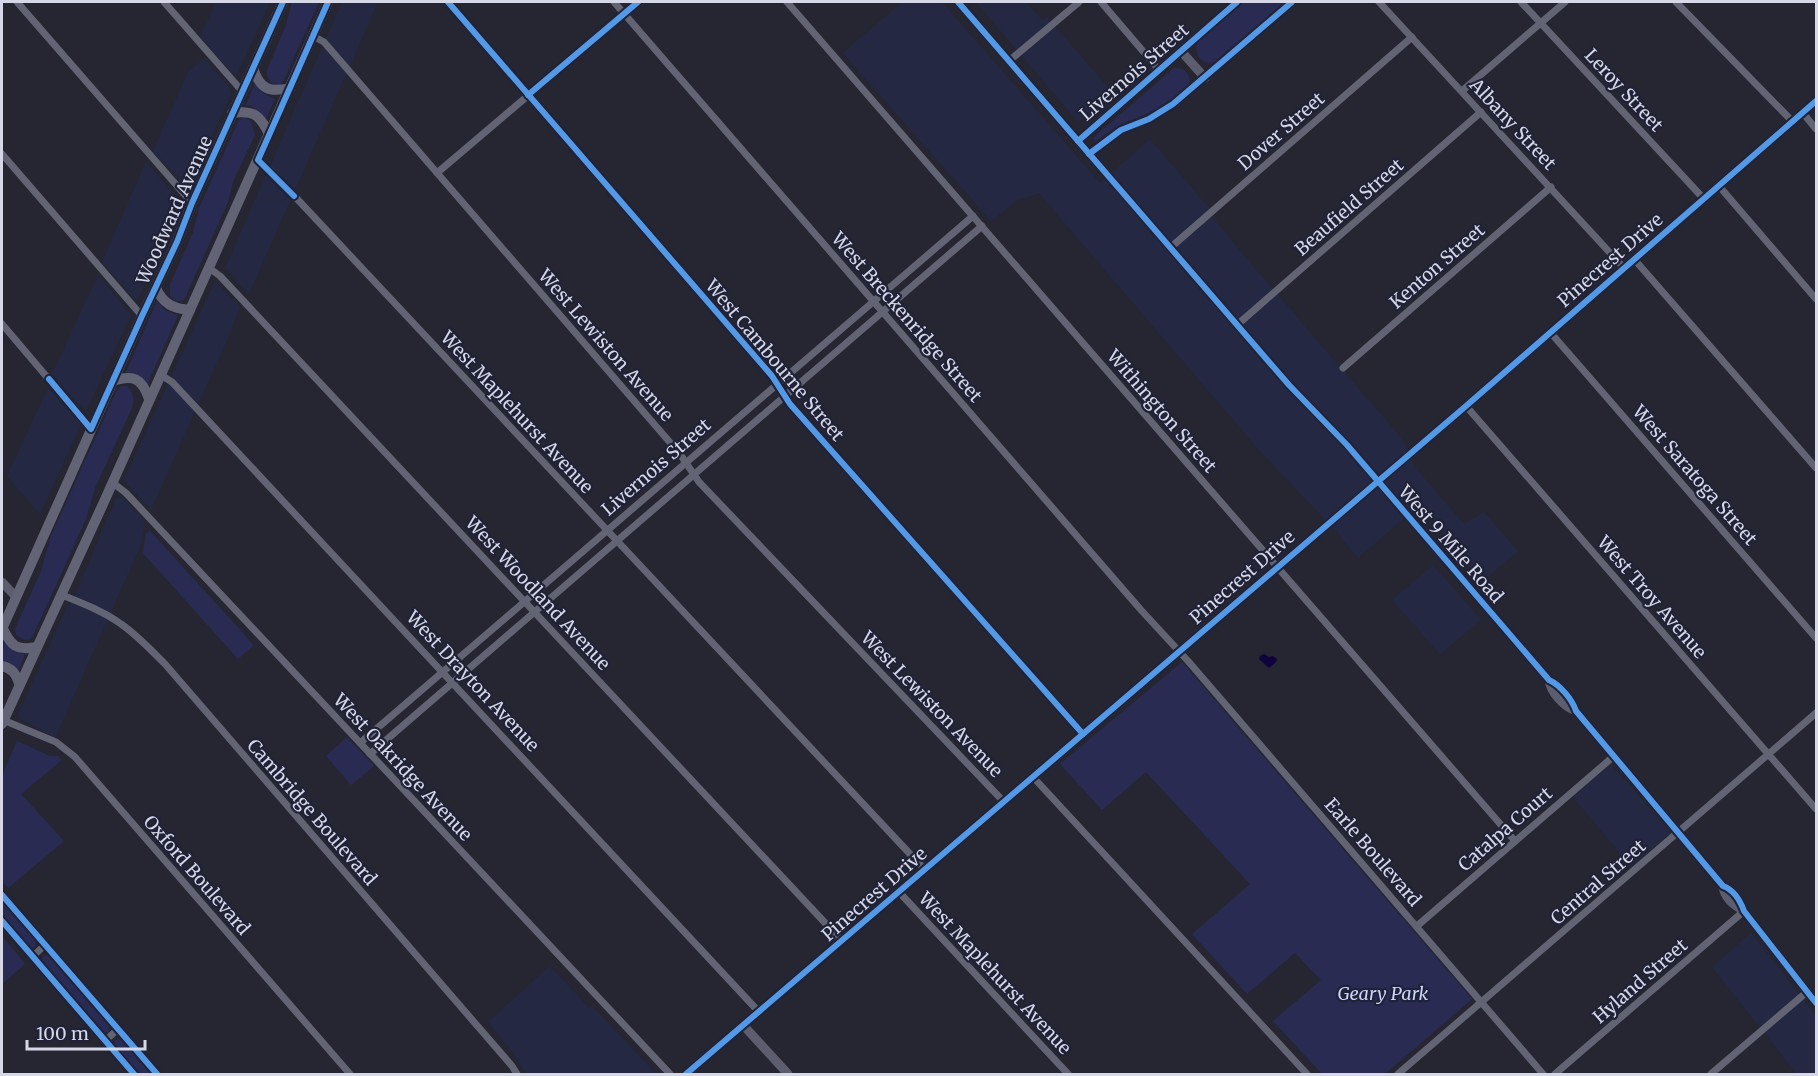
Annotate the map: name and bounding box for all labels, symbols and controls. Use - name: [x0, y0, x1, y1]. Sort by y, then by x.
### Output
- street label: Livernois Street: [1075, 18, 1193, 126]
- street label: Leroy Street: [1580, 44, 1668, 136]
- street label: Albany Street: [1464, 73, 1561, 175]
- street label: Dover Street: [1233, 87, 1329, 175]
- street label: Woodward Avenue: [130, 132, 217, 289]
- street label: Beaufield Street: [1290, 153, 1408, 261]
- street label: Pinecrest Drive: [1553, 208, 1667, 312]
- street label: Kenton Street: [1385, 218, 1489, 314]
- street label: West Breckenridge Street: [826, 226, 987, 407]
- street label: West Lewiston Avenue: [533, 263, 678, 426]
- street label: West Cambourne Street: [700, 274, 849, 446]
- street label: West Maplehurst Avenue: [435, 325, 598, 498]
- street label: Withington Street: [1102, 344, 1222, 477]
- street label: West Saratoga Street: [1627, 399, 1762, 550]
- street label: Livernois Street: [597, 413, 715, 521]
- street label: West 9 Mile Road: [1393, 480, 1508, 608]
- street label: West Woodland Avenue: [460, 510, 615, 675]
- street label: Pinecrest Drive: [1185, 525, 1299, 629]
- street label: West Troy Avenue: [1592, 530, 1712, 663]
- street label: West Drayton Avenue: [401, 605, 544, 756]
- street label: West Lewiston Avenue: [856, 625, 1008, 782]
- street label: West Oakridge Avenue: [328, 688, 477, 846]
- street label: Cambridge Boulevard: [242, 734, 382, 890]
- street label: Catalpa Court: [1453, 782, 1557, 876]
- street label: Earle Boulevard: [1320, 793, 1426, 911]
- street label: Oxford Boulevard: [139, 810, 255, 940]
- street label: Central Street: [1546, 834, 1650, 930]
- street label: Pinecrest Drive: [817, 842, 931, 946]
- street label: West Maplehurst Avenue: [913, 886, 1076, 1059]
- street label: Hyland Street: [1588, 934, 1692, 1028]
- park label: Geary Park: [1338, 982, 1429, 1005]
- scale bar: [27, 1013, 146, 1051]
- text: 100 m: [36, 1022, 89, 1045]

